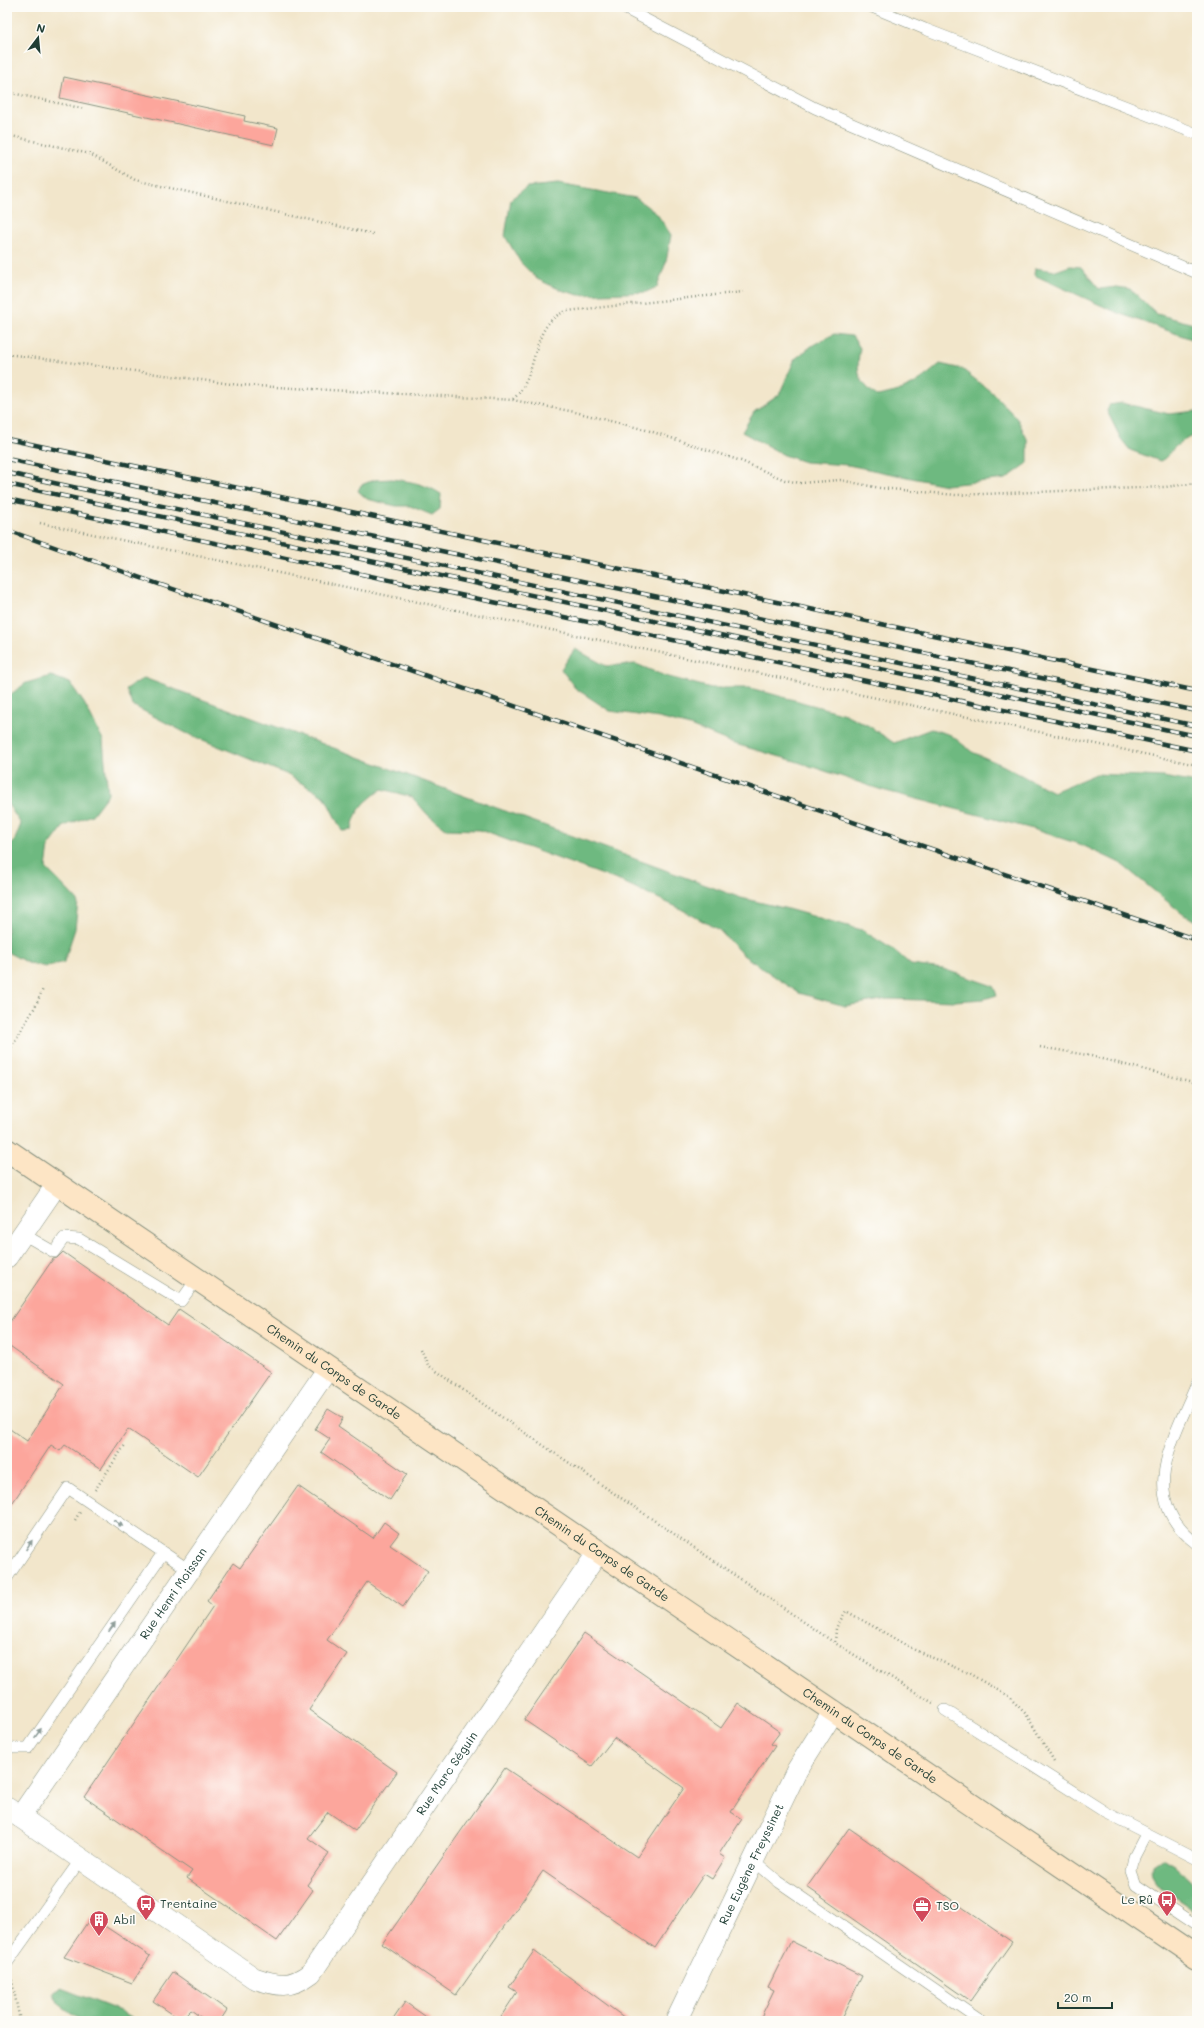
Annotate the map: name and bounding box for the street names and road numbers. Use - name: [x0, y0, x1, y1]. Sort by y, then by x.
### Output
- street label: Chemin du Corps de Garde: [264, 1320, 405, 1423]
- street label: Chemin du Corps de Garde: [532, 1502, 673, 1605]
- street label: Rue Henri Moissan: [135, 1544, 210, 1642]
- street label: Chemin du Corps de Garde: [800, 1684, 941, 1787]
- street label: Rue Marc Séguin: [412, 1728, 481, 1818]
- street label: Rue Eugène Freyssinet: [715, 1801, 787, 1927]

